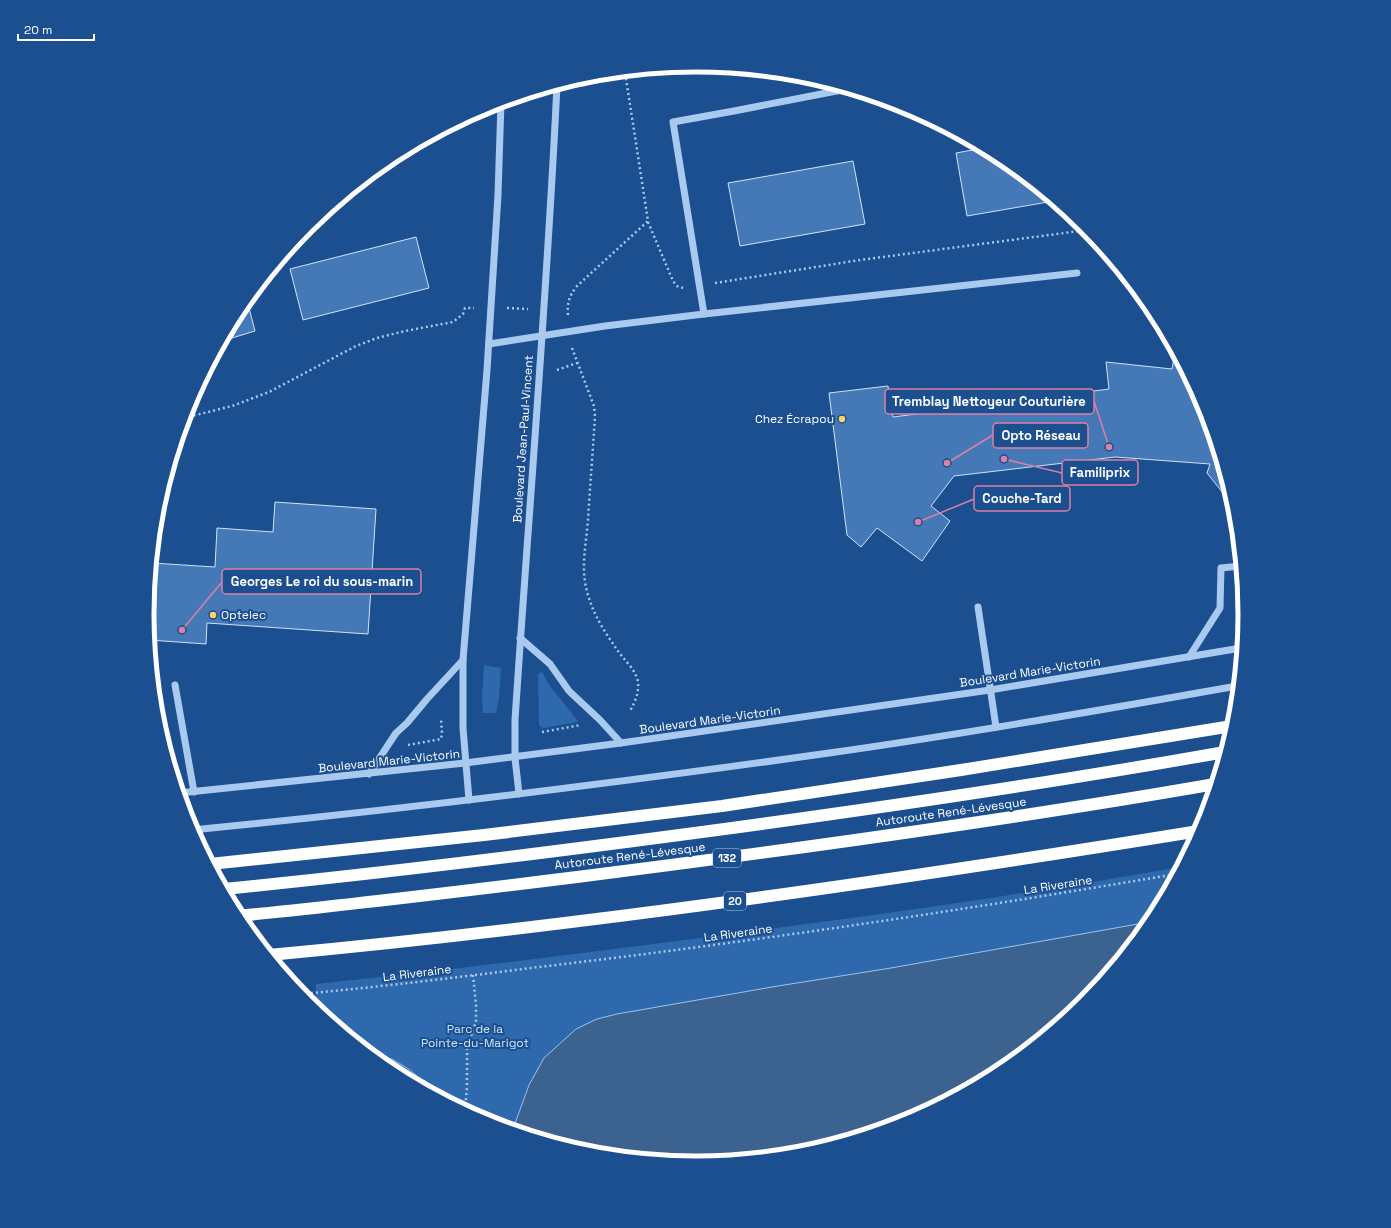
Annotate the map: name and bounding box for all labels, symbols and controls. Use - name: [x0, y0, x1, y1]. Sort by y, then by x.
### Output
- scale bar: [18, 16, 94, 42]
- text: 20 m: [24, 22, 52, 38]
- street label: Boulevard Jean-Paul-Vincent: [509, 355, 537, 523]
- callout: Tremblay Nettoyeur Couturière: [885, 389, 1094, 414]
- text: Tremblay Nettoyeur Couturière: [892, 393, 1086, 410]
- place label: Chez Écrapou: [755, 411, 834, 427]
- marker: Chez Écrapou: [837, 414, 847, 424]
- callout: Opto Réseau: [993, 423, 1088, 448]
- text: Opto Réseau: [1001, 427, 1081, 444]
- callout: Familiprix: [1062, 460, 1138, 485]
- text: Familiprix: [1070, 464, 1131, 481]
- callout: Couche-Tard: [974, 486, 1070, 511]
- text: Couche-Tard: [982, 490, 1062, 507]
- callout: Georges Le roi du sous-marin: [222, 569, 421, 594]
- text: Georges Le roi du sous-marin: [231, 573, 413, 590]
- place label: Optelec: [221, 607, 266, 623]
- marker: Optelec: [208, 610, 218, 620]
- street label: Boulevard Marie-Victorin: [958, 653, 1102, 691]
- street label: Boulevard Marie-Victorin: [638, 702, 782, 738]
- street label: Boulevard Marie-Victorin: [317, 746, 461, 776]
- street label: Autoroute René-Lévesque: [875, 794, 1027, 830]
- street label: Autoroute René-Lévesque: [554, 839, 706, 873]
- road number: 132: [713, 849, 741, 867]
- street label: La Riveraine: [1023, 872, 1093, 898]
- road number: 20: [724, 892, 746, 910]
- street label: La Riveraine: [703, 920, 773, 946]
- street label: La Riveraine: [382, 961, 452, 985]
- park label: Parc de la Pointe-du-Marigot: [421, 1021, 529, 1051]

